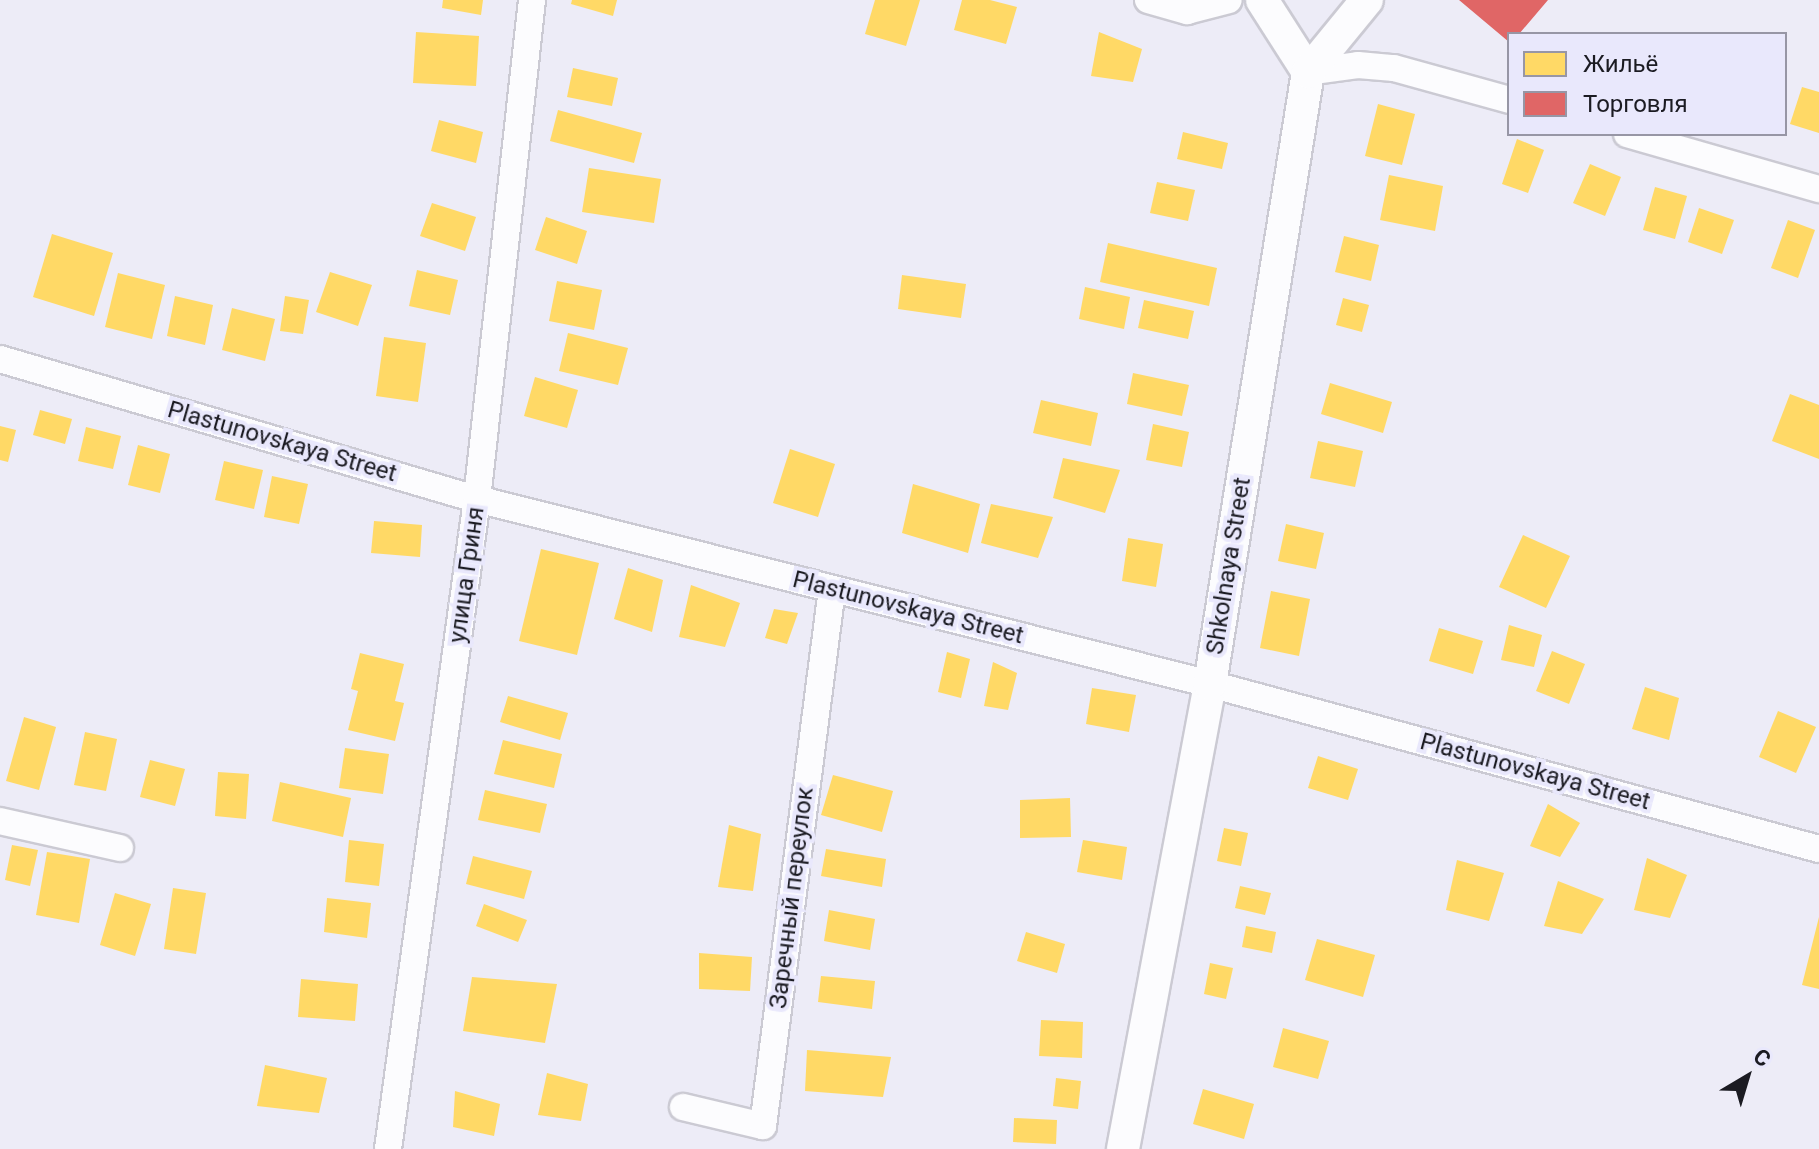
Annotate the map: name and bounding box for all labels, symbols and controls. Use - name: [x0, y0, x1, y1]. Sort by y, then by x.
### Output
- legend: [1507, 32, 1787, 136]
- text: Жильё: [1583, 50, 1658, 78]
- text: Торговля: [1583, 90, 1688, 118]
- street label: Plastunovskaya Street: [164, 396, 400, 488]
- street label: Shkolnaya Street: [1201, 475, 1257, 657]
- street label: улица Гриня: [443, 505, 491, 645]
- street label: Plastunovskaya Street: [790, 565, 1026, 651]
- street label: Plastunovskaya Street: [1417, 727, 1653, 817]
- street label: Заречный переулок: [764, 786, 820, 1010]
- north arrow: [1707, 1037, 1787, 1117]
- text: С: [1749, 1043, 1775, 1072]

